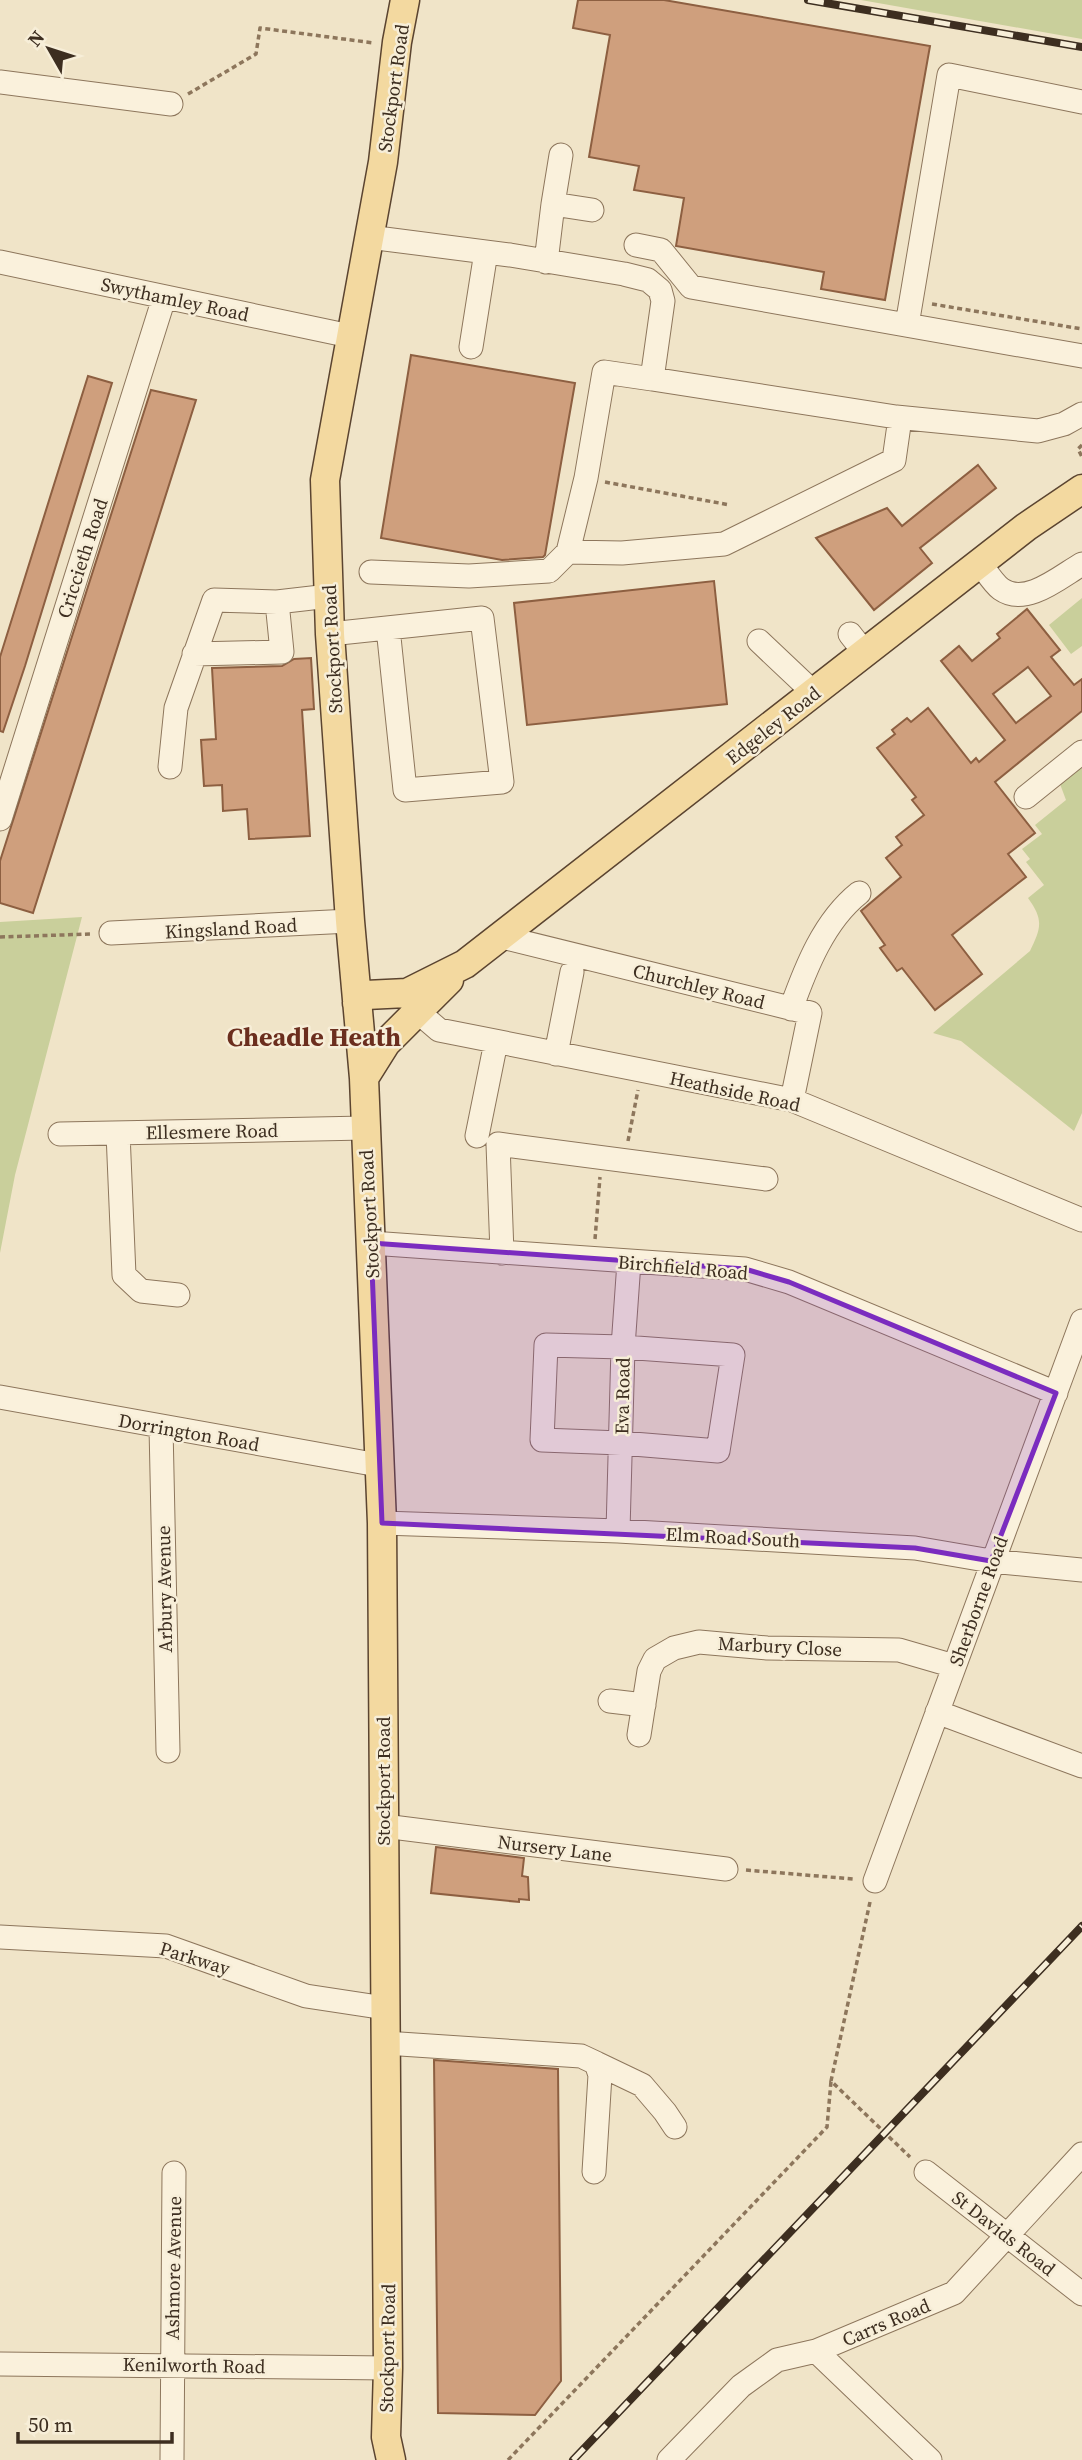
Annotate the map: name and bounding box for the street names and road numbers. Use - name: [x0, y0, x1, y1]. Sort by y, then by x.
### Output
- street label: Stockport Road: [371, 22, 415, 154]
- street label: Swythamley Road: [99, 271, 252, 327]
- street label: Criccieth Road: [50, 494, 114, 621]
- street label: Stockport Road: [316, 584, 348, 714]
- street label: Edgeley Road: [720, 680, 826, 770]
- street label: Kingsland Road: [164, 912, 298, 944]
- street label: Churchley Road: [630, 957, 768, 1015]
- street label: Heathside Road: [667, 1064, 803, 1118]
- street label: Ellesmere Road: [146, 1117, 279, 1145]
- street label: Stockport Road: [353, 1149, 385, 1279]
- street label: Birchfield Road: [617, 1248, 750, 1286]
- street label: Eva Road: [608, 1357, 636, 1435]
- street label: Dorrington Road: [117, 1407, 262, 1457]
- street label: Elm Road South: [665, 1520, 801, 1554]
- street label: Arbury Avenue: [150, 1525, 178, 1653]
- street label: Sherborne Road: [942, 1532, 1014, 1670]
- street label: Marbury Close: [717, 1630, 843, 1662]
- street label: Stockport Road: [370, 1716, 396, 1845]
- street label: Nursery Lane: [496, 1828, 614, 1868]
- street label: Parkway: [157, 1935, 234, 1981]
- street label: St Davids Road: [947, 2184, 1061, 2282]
- street label: Ashmore Avenue: [159, 2196, 187, 2340]
- street label: Stockport Road: [373, 2283, 401, 2413]
- street label: Carrs Road: [838, 2292, 934, 2352]
- street label: Kenilworth Road: [122, 2351, 266, 2379]

